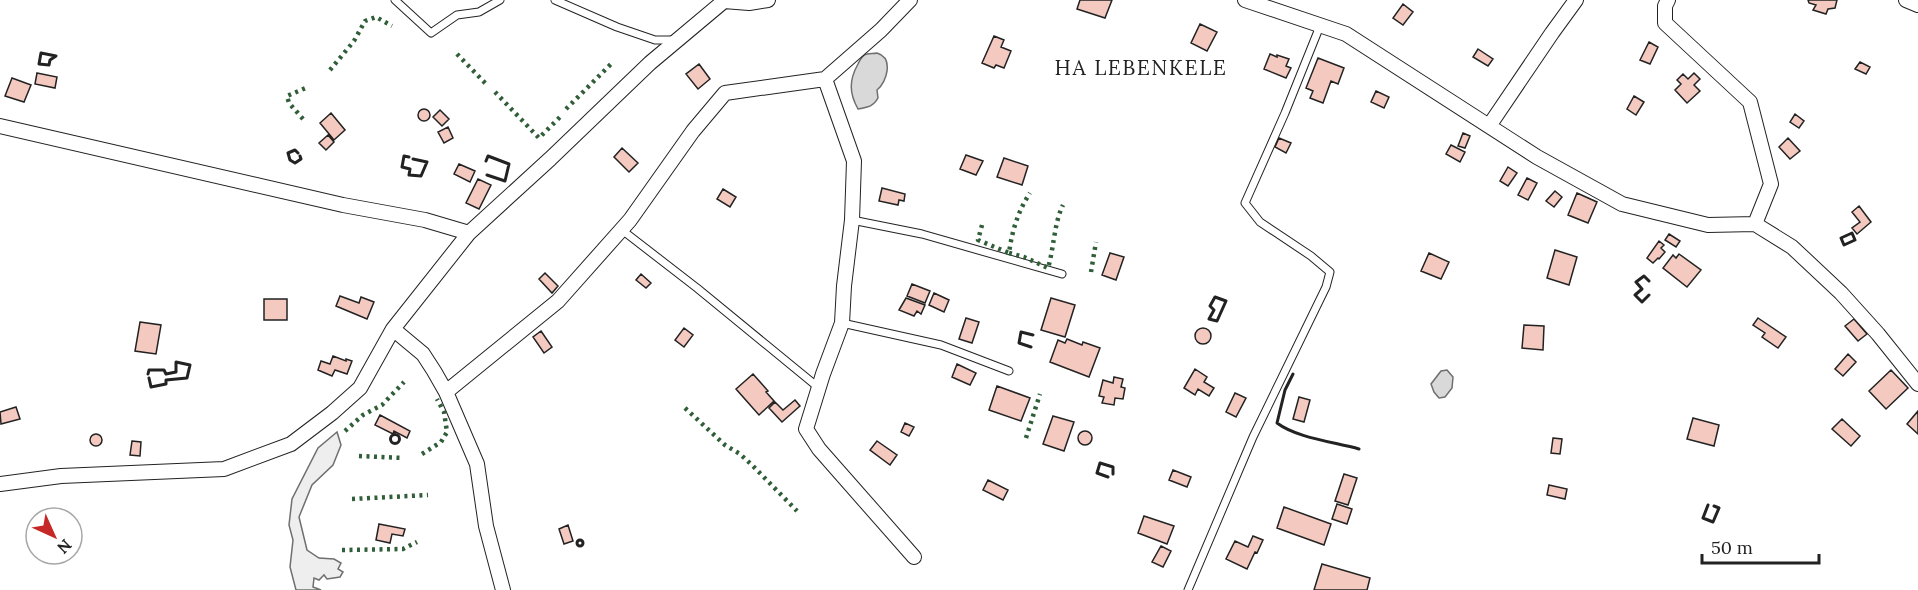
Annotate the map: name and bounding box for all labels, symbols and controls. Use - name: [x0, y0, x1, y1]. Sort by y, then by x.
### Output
- district label: HA LEBENKELE: [1055, 54, 1227, 81]
- north arrow: [24, 506, 84, 566]
- scale bar: [1702, 527, 1819, 565]
- text: N: [53, 535, 76, 558]
- text: 50 m: [1711, 536, 1753, 559]

